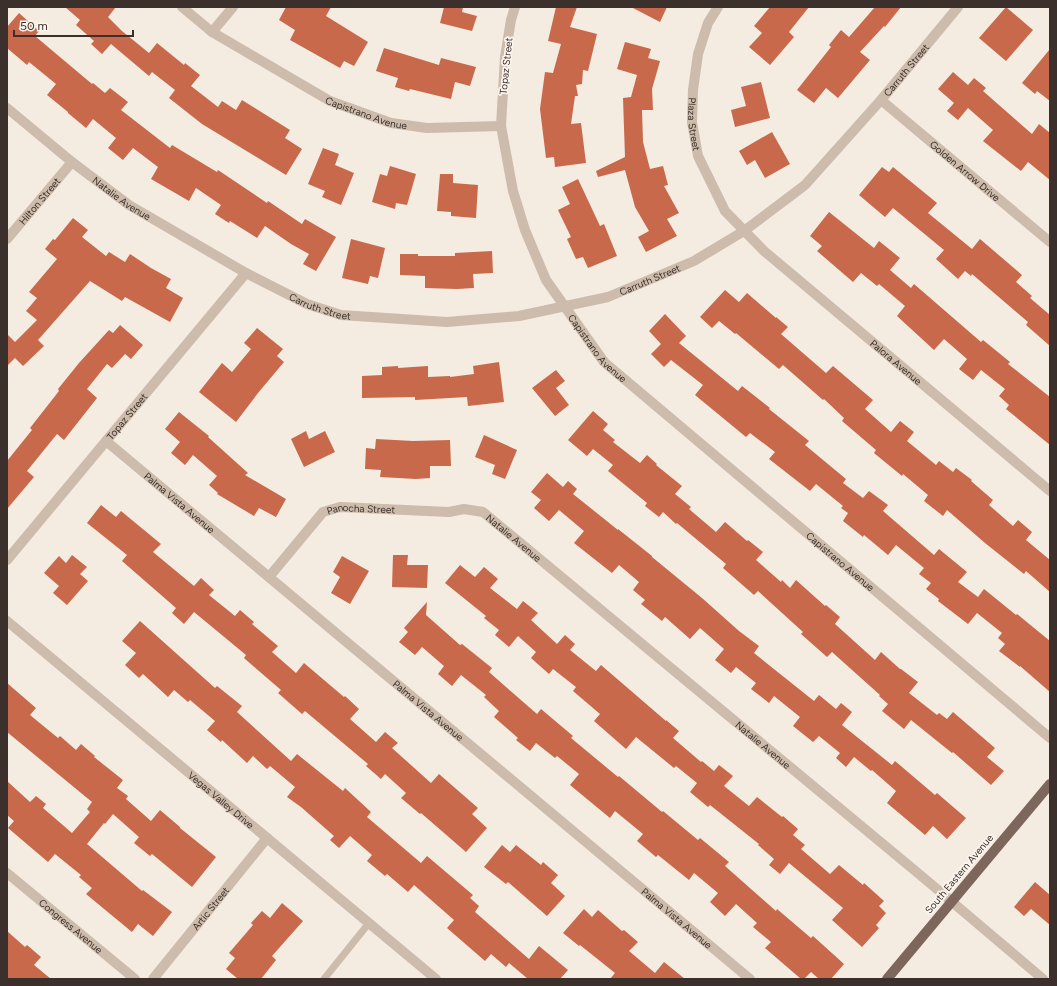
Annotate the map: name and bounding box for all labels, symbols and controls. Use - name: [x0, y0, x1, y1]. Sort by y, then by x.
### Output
- scale bar: [14, 12, 133, 38]
- text: 50 m: [20, 19, 48, 33]
- street label: Topaz Street: [497, 37, 515, 95]
- street label: Carruth Street: [880, 41, 932, 99]
- street label: Capistrano Avenue: [323, 93, 408, 132]
- street label: Plaza Street: [685, 97, 703, 152]
- street label: Golden Arrow Drive: [927, 138, 1003, 204]
- street label: Natalie Avenue: [90, 173, 154, 223]
- street label: Hilton Street: [16, 174, 63, 227]
- street label: Carruth Street: [617, 261, 682, 298]
- street label: Carruth Street: [287, 290, 352, 322]
- street label: Capistrano Avenue: [566, 311, 630, 385]
- street label: Palora Avenue: [868, 336, 925, 388]
- street label: Topaz Street: [103, 390, 150, 442]
- street label: Palma Vista Avenue: [142, 469, 218, 536]
- street label: Panocha Street: [325, 500, 396, 517]
- street label: Natalie Avenue: [484, 511, 545, 565]
- street label: Capistrano Avenue: [804, 529, 878, 594]
- street label: Palma Vista Avenue: [390, 677, 467, 744]
- street label: Natalie Avenue: [733, 718, 794, 772]
- street label: Vegas Valley Drive: [185, 768, 257, 831]
- street label: South Eastern Avenue: [922, 831, 996, 916]
- street label: Artic Street: [189, 884, 232, 933]
- street label: Palma Vista Avenue: [639, 885, 715, 952]
- street label: Congress Avenue: [36, 896, 106, 956]

